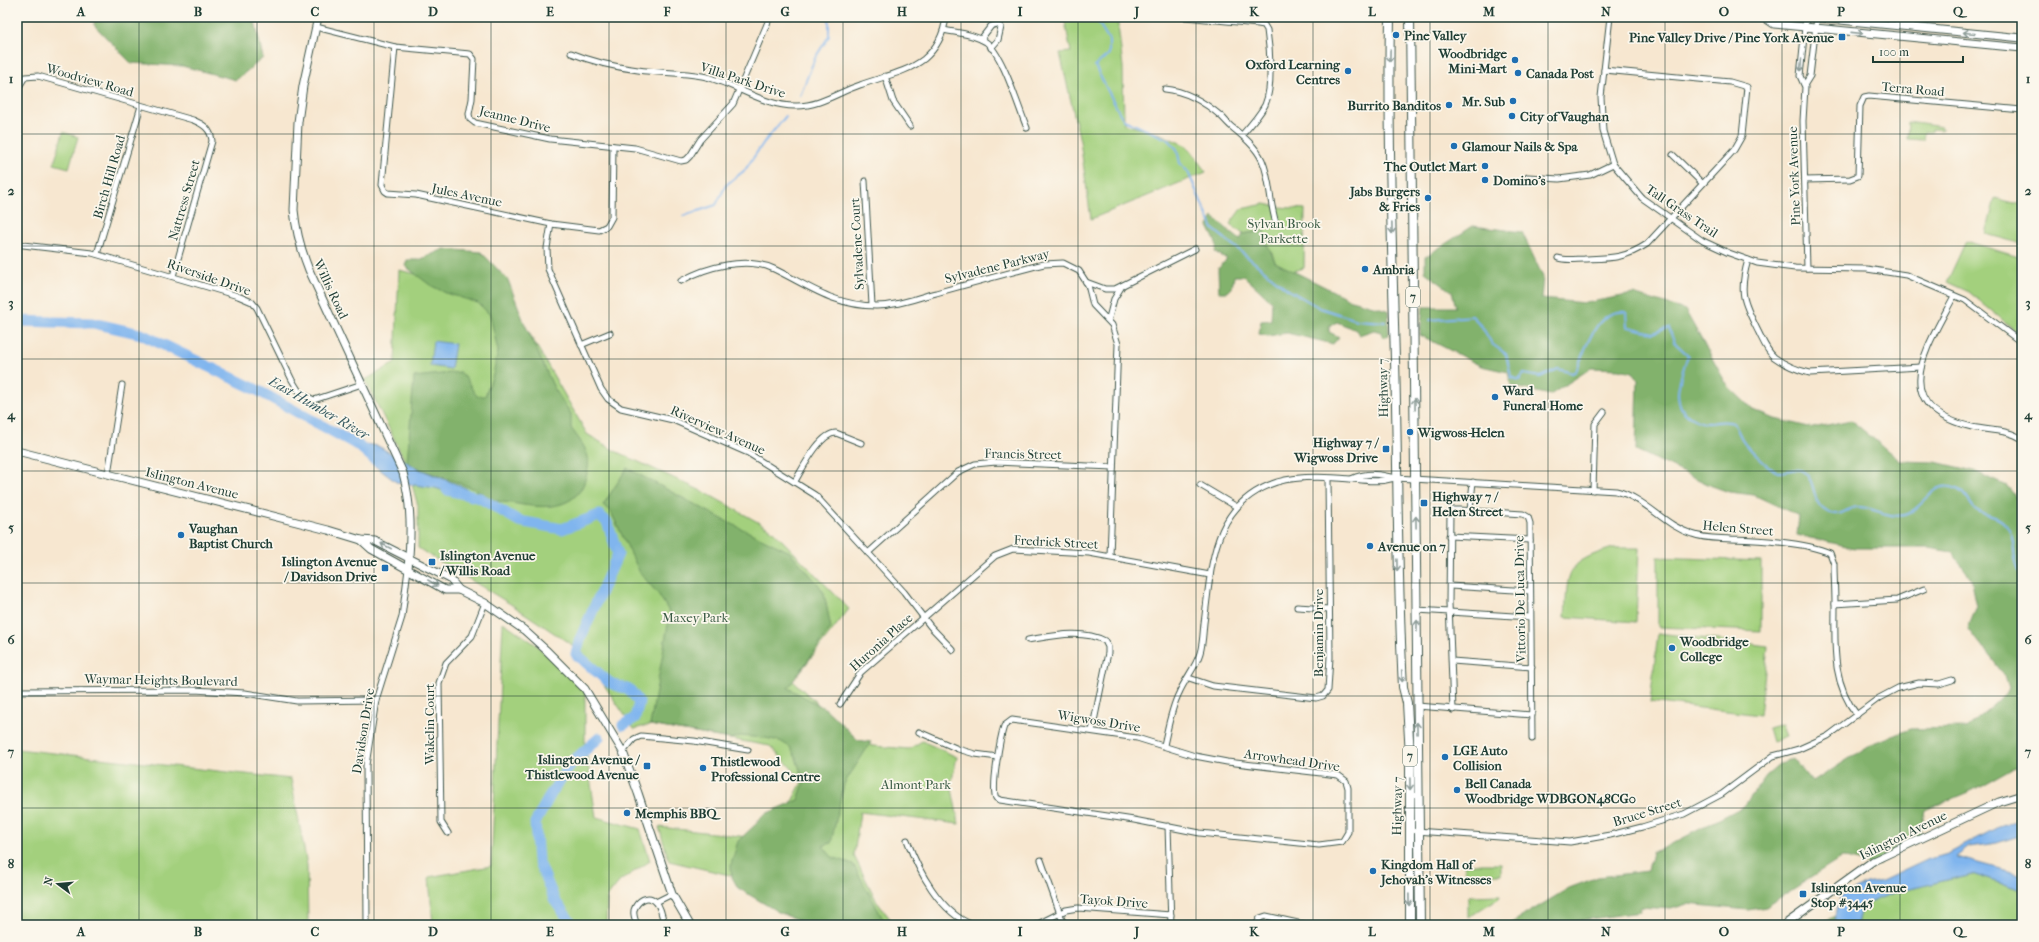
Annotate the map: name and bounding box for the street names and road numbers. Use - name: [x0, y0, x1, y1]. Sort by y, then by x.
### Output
- street label: Villa Park Drive: [698, 59, 788, 101]
- street label: Woodview Road: [44, 60, 136, 100]
- street label: Terra Road: [1881, 79, 1946, 99]
- street label: Jeanne Drive: [477, 103, 553, 135]
- street label: Pine York Avenue: [1785, 126, 1803, 226]
- street label: Birch Hill Road: [90, 132, 128, 221]
- street label: Nattress Street: [165, 157, 203, 242]
- street label: Jules Avenue: [429, 180, 504, 210]
- street label: Tall Grass Trail: [1643, 181, 1721, 241]
- street label: Sylvadene Court: [847, 197, 867, 290]
- street label: Sylvadene Parkway: [943, 245, 1052, 286]
- street label: Riverside Drive: [165, 256, 254, 299]
- street label: Willis Road: [310, 256, 352, 322]
- road number: 7: [1406, 287, 1420, 307]
- street label: Highway 7: [1375, 358, 1391, 418]
- street label: Riverview Avenue: [668, 402, 768, 458]
- street label: Francis Street: [984, 446, 1062, 462]
- street label: Islington Avenue: [144, 464, 241, 502]
- street label: Helen Street: [1702, 517, 1774, 539]
- street label: Fredrick Street: [1013, 532, 1099, 552]
- street label: Vittorio De Luca Drive: [1511, 535, 1529, 664]
- street label: Benjamin Drive: [1311, 588, 1326, 677]
- street label: Huronia Place: [847, 610, 916, 674]
- street label: Waymar Heights Boulevard: [83, 671, 239, 689]
- street label: Wakelin Court: [422, 683, 437, 766]
- street label: Davidson Drive: [349, 687, 377, 775]
- street label: Wigwoss Drive: [1055, 707, 1142, 735]
- street label: Arrowhead Drive: [1242, 746, 1341, 774]
- road number: 7: [1403, 746, 1417, 766]
- street label: Highway 7: [1389, 776, 1405, 836]
- street label: Bruce Street: [1611, 794, 1683, 829]
- street label: Islington Avenue: [1857, 807, 1950, 863]
- street label: Tayok Drive: [1080, 891, 1149, 911]

